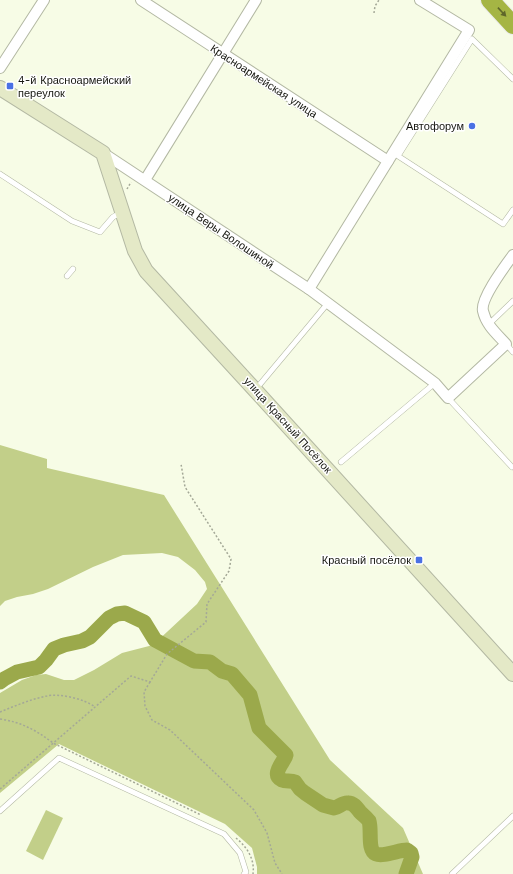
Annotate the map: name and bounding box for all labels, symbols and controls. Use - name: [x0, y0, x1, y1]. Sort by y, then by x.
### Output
- one-way arrow: [497, 7, 506, 18]
- street label: Красноармейская улица: [208, 42, 320, 121]
- place label: 4-й Красноармейский переулок: [18, 74, 131, 100]
- marker: 4-й Красноармейский переулок: [5, 81, 15, 91]
- place label: Автофорум: [406, 120, 464, 133]
- marker: Автофорум: [467, 121, 477, 131]
- street label: улица Веры Волошиной: [166, 191, 276, 272]
- street label: улица Красный Посёлок: [241, 374, 334, 476]
- place label: Красный посёлок: [322, 554, 411, 567]
- marker: Красный посёлок: [414, 555, 424, 565]

